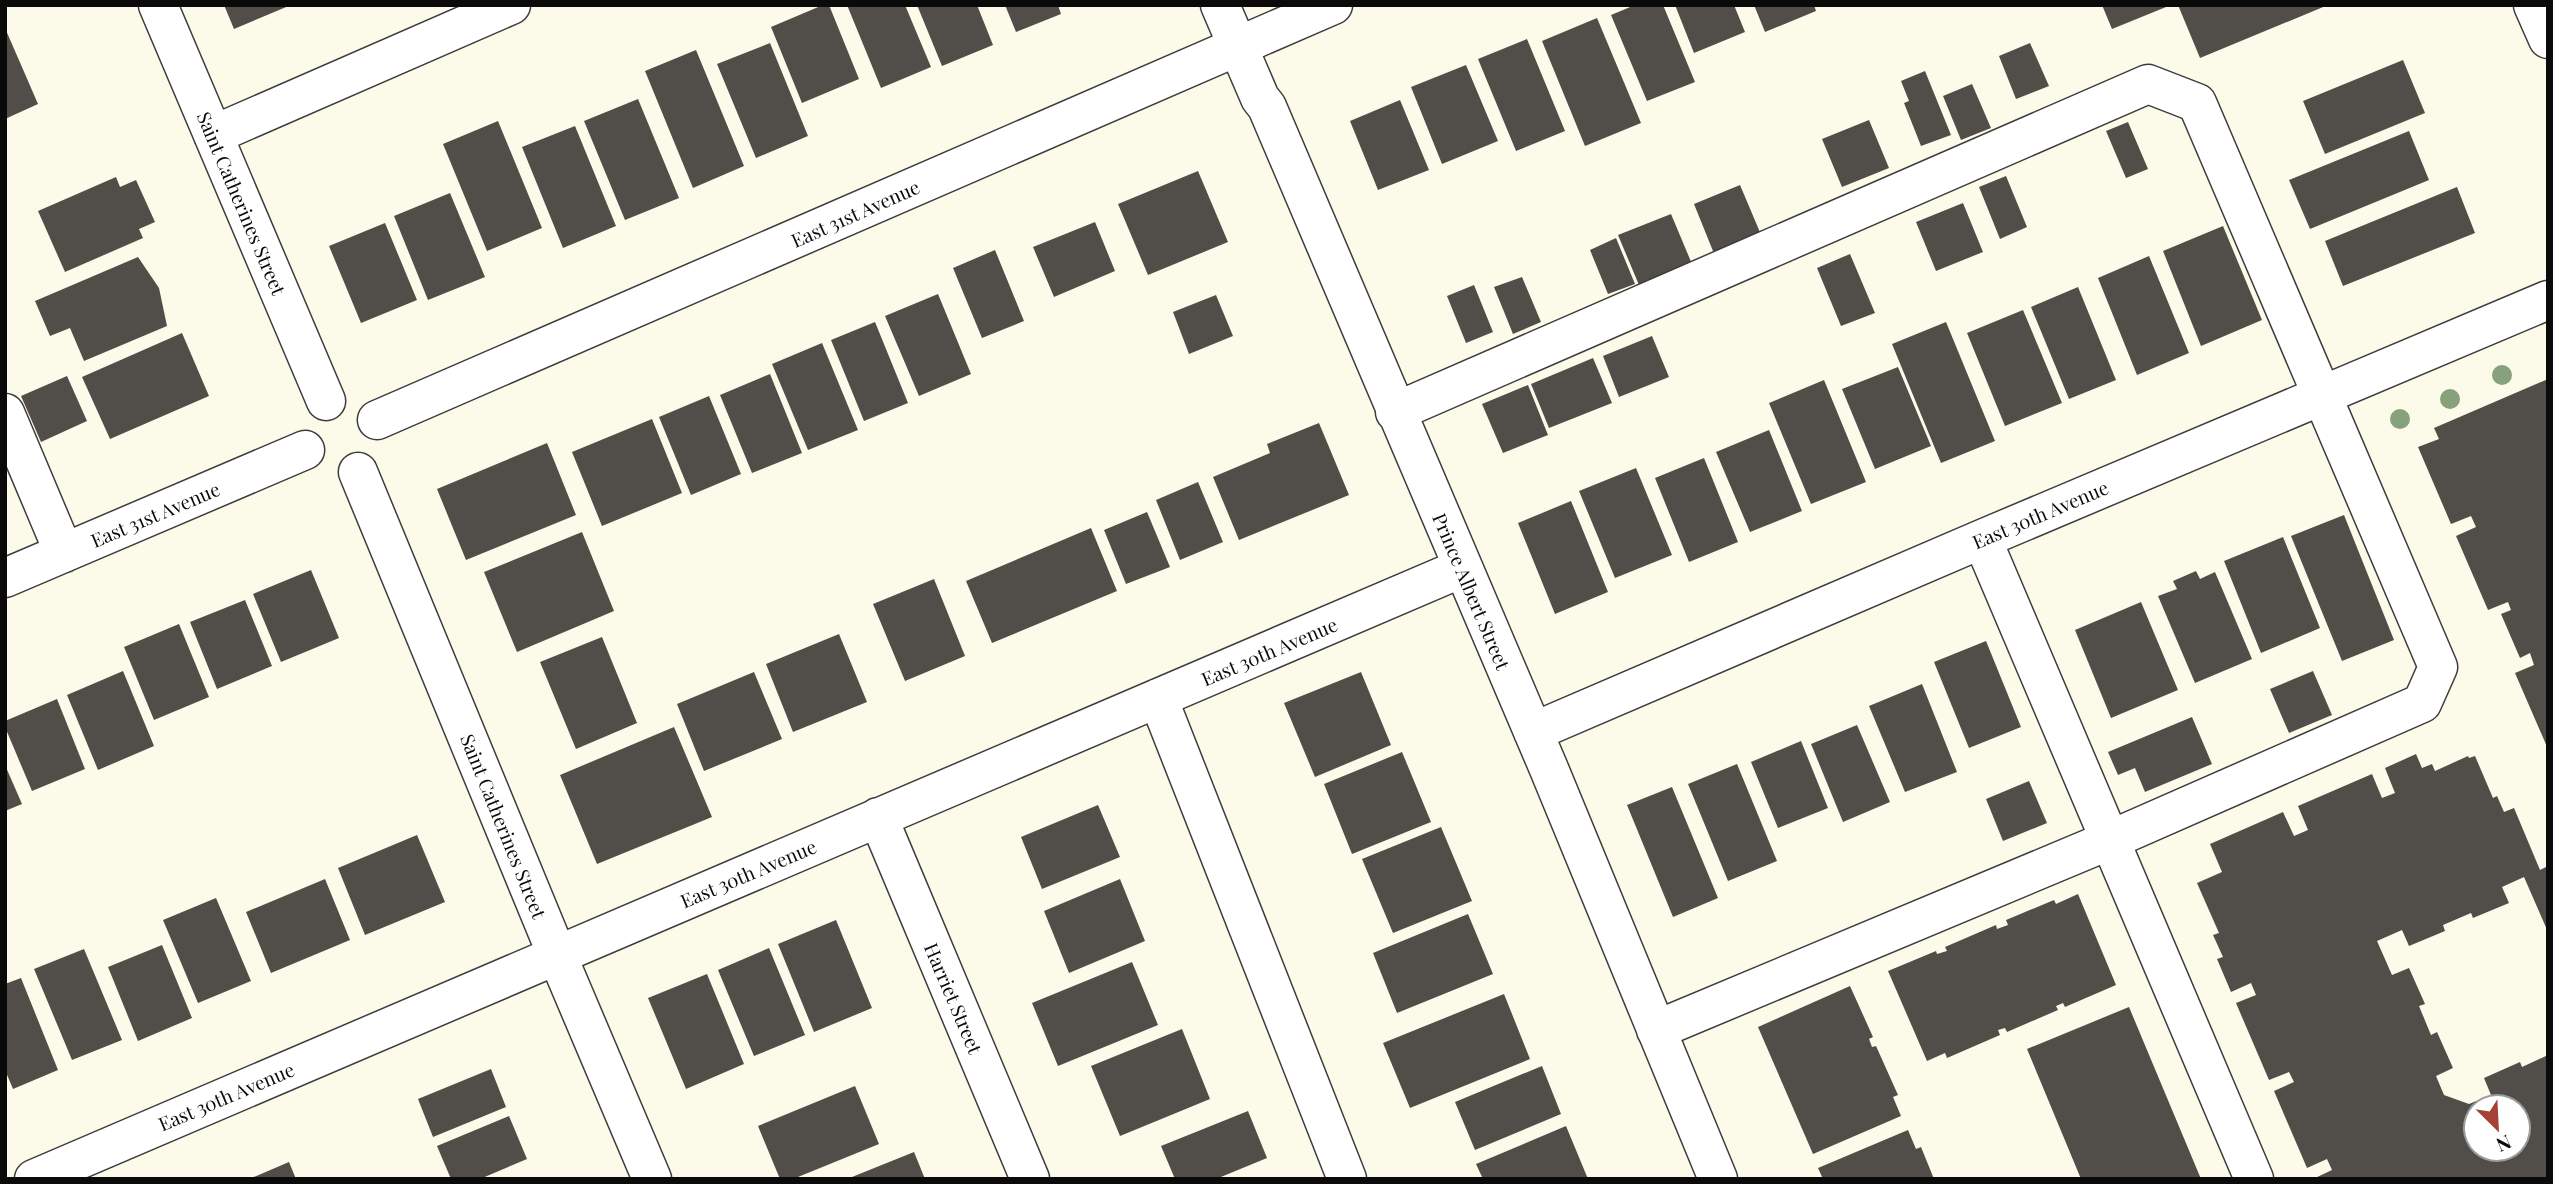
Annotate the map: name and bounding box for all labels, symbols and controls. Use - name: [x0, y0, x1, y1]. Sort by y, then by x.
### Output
- street label: Saint Catherines Street: [192, 107, 293, 299]
- street label: East 31st Avenue: [787, 173, 923, 253]
- street label: East 30th Avenue: [1968, 474, 2112, 554]
- street label: East 31st Avenue: [86, 475, 224, 553]
- street label: Prince Albert Street: [1427, 509, 1517, 674]
- street label: East 30th Avenue: [1197, 611, 1341, 691]
- street label: Saint Catherines Street: [455, 730, 553, 922]
- street label: East 30th Avenue: [676, 833, 820, 913]
- street label: Harriet Street: [919, 939, 989, 1058]
- street label: East 30th Avenue: [154, 1056, 298, 1136]
- north arrow: [2462, 1093, 2532, 1163]
- text: N: [2493, 1130, 2516, 1159]

